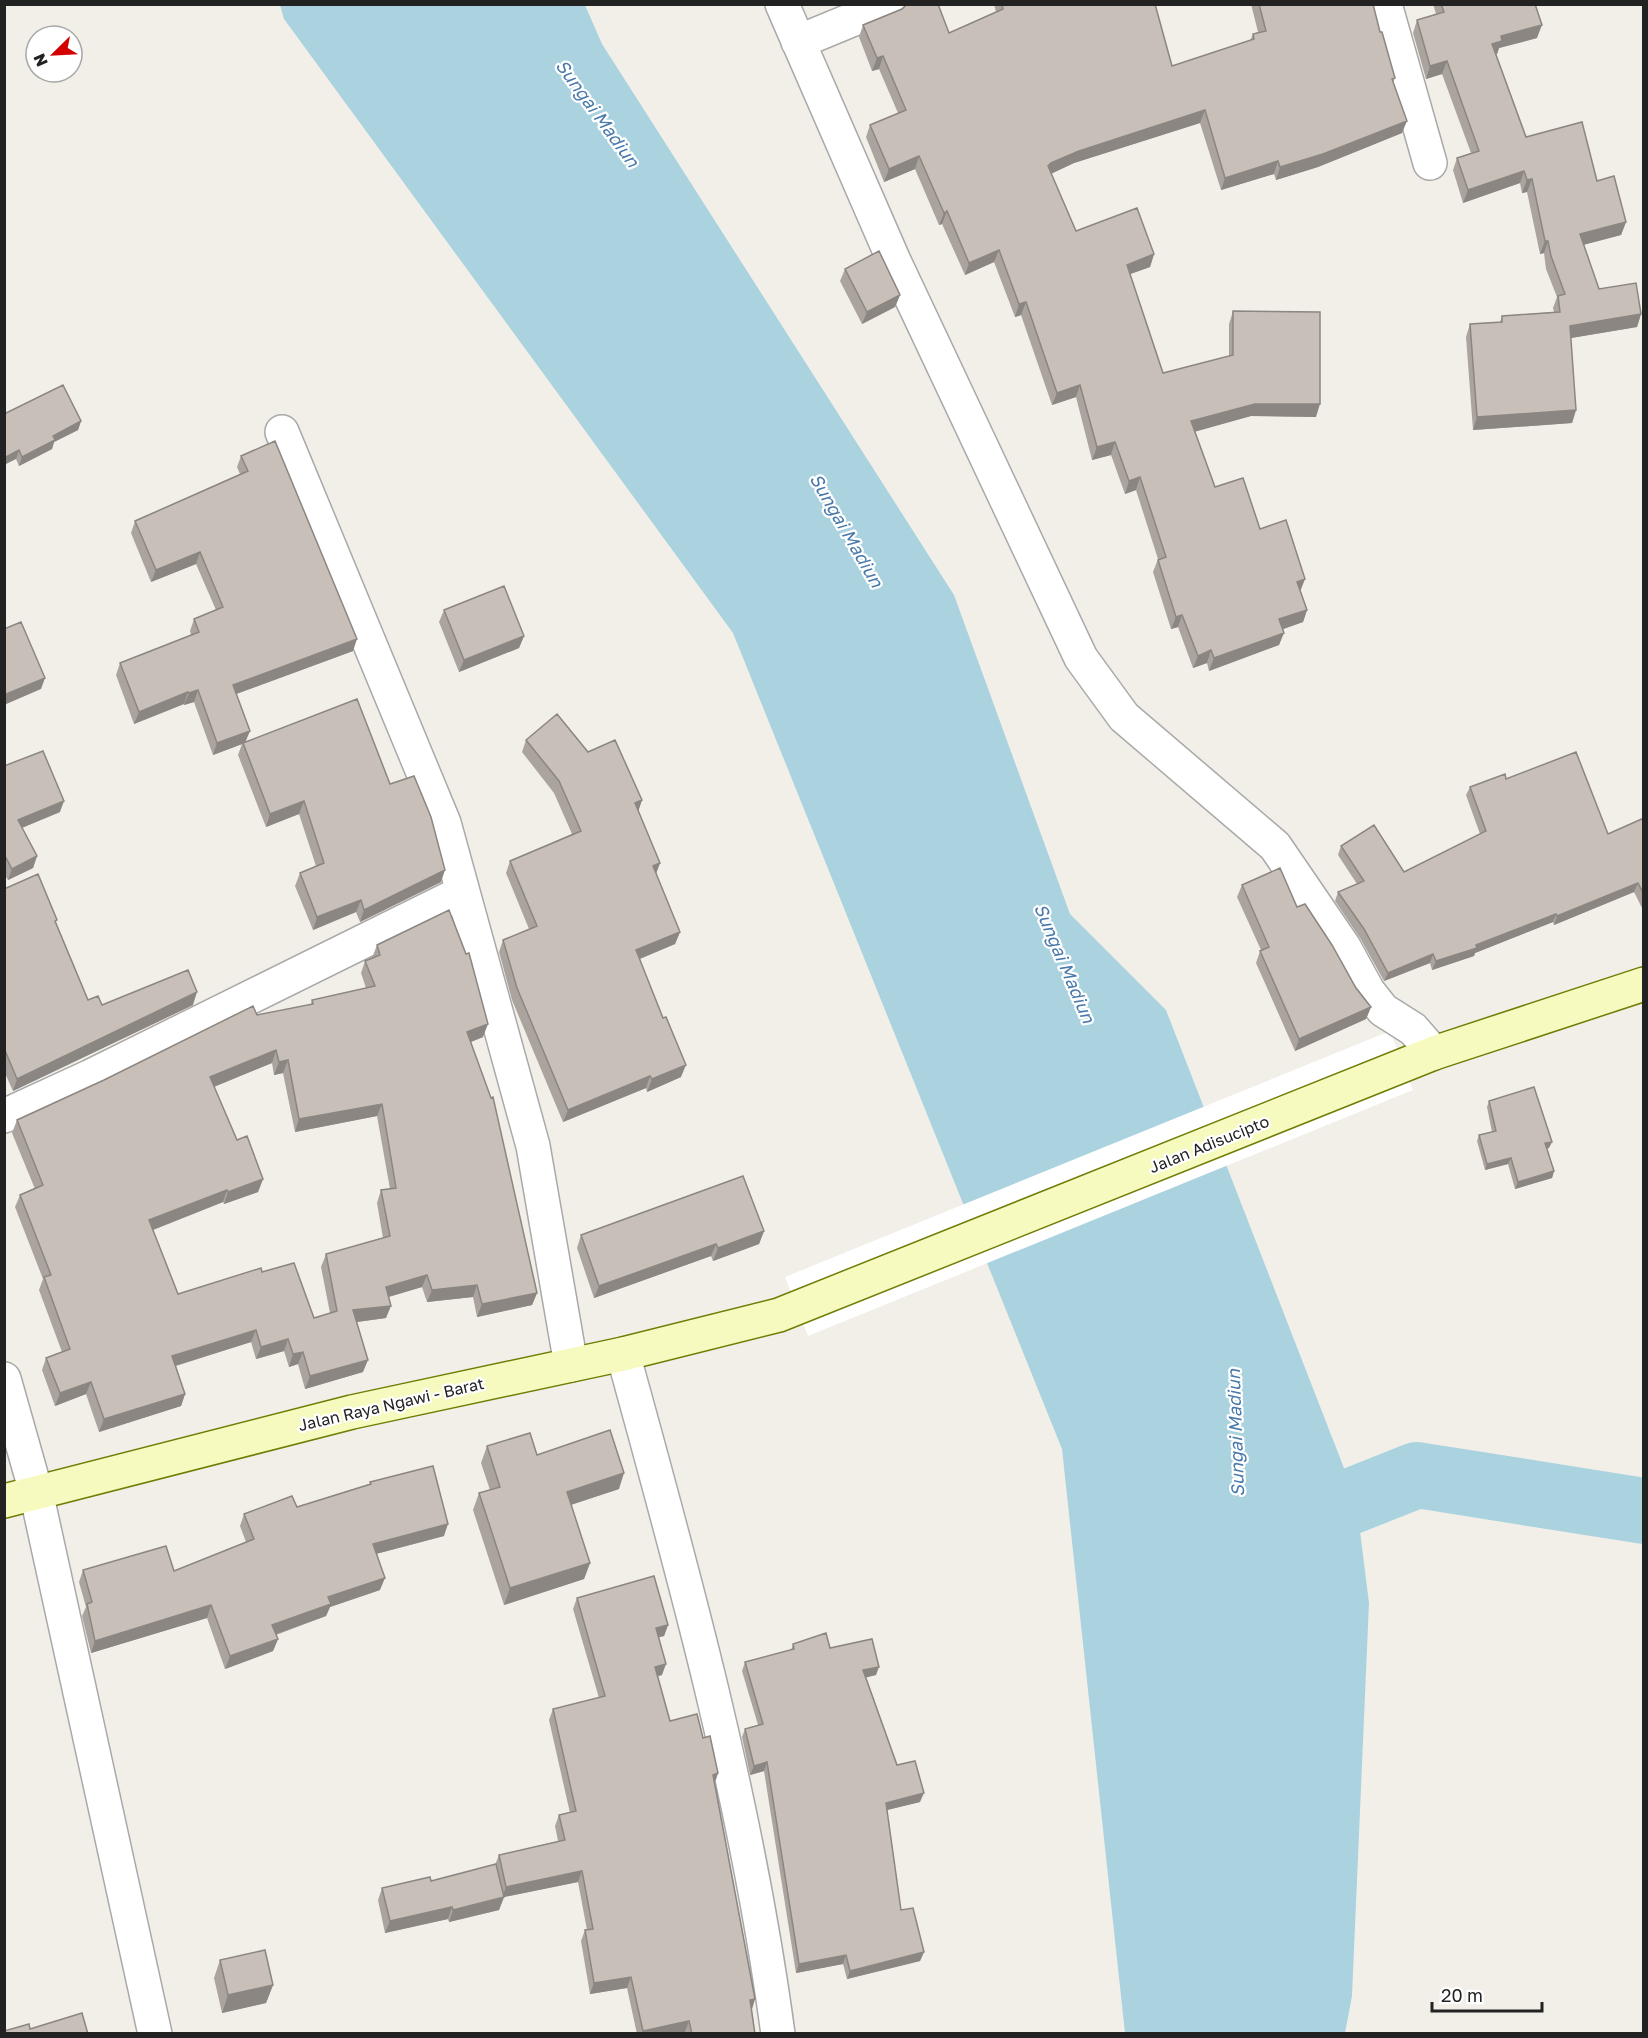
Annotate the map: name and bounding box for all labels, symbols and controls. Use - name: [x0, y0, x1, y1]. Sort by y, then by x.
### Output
- north arrow: [24, 24, 84, 84]
- text: N: [29, 50, 52, 70]
- water label: Sungai Madiun: [552, 55, 645, 172]
- water label: Sungai Madiun: [806, 469, 889, 592]
- water label: Sungai Madiun: [1030, 900, 1100, 1027]
- street label: Jalan Adisucipto: [1146, 1111, 1272, 1177]
- water label: Sungai Madiun: [1222, 1368, 1248, 1497]
- street label: Jalan Raya Ngawi - Barat: [296, 1373, 486, 1435]
- scale bar: [1432, 1975, 1542, 2013]
- text: 20 m: [1441, 1984, 1483, 2006]

